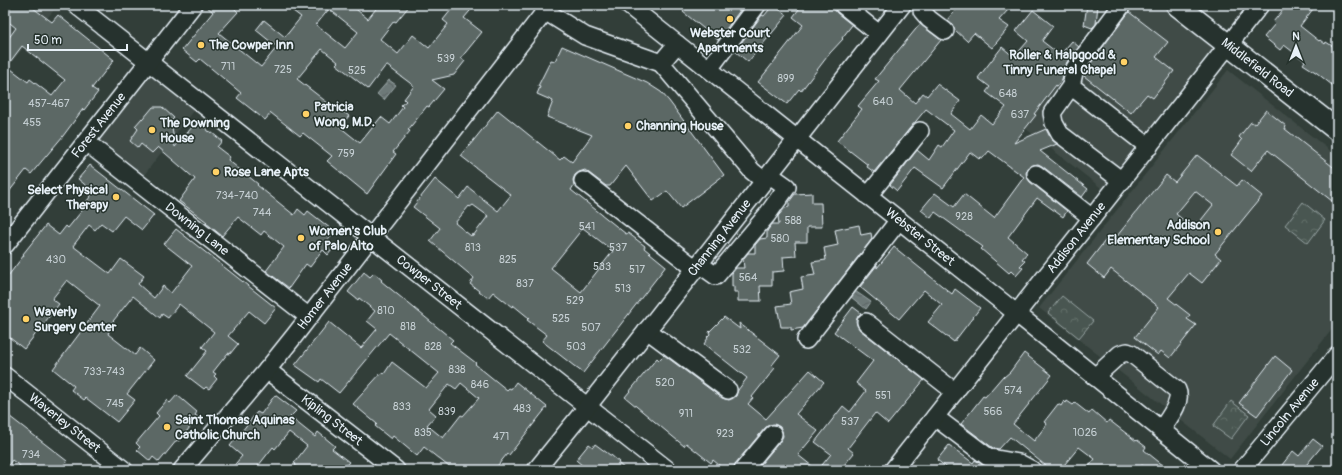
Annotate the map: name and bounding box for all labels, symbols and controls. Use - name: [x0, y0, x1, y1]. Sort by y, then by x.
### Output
- marker: Webster Court Apartments: [725, 14, 735, 24]
- place label: Webster Court Apartments: [690, 25, 771, 56]
- scale bar: [28, 26, 127, 52]
- north arrow: [1276, 26, 1316, 66]
- text: N: [1292, 30, 1300, 43]
- text: 50 m: [34, 33, 62, 48]
- street label: Middlefield Road: [1218, 35, 1297, 101]
- place label: The Cowper Inn: [208, 37, 294, 53]
- marker: The Cowper Inn: [196, 40, 206, 50]
- place label: Roller & Halpgood & Tinny Funeral Chapel: [1002, 47, 1116, 78]
- house number: 539: [437, 52, 455, 65]
- marker: Roller & Halpgood & Tinny Funeral Chapel: [1119, 57, 1129, 67]
- house number: 711: [221, 60, 235, 73]
- house number: 725: [274, 63, 292, 76]
- house number: 525: [348, 64, 366, 77]
- house number: 899: [778, 72, 795, 85]
- house number: 648: [999, 87, 1018, 100]
- street label: Forest Avenue: [68, 89, 130, 161]
- house number: 640: [873, 95, 893, 108]
- house number: 457-467: [28, 97, 70, 110]
- place label: Patricia Wong, M.D.: [314, 99, 375, 130]
- house number: 637: [1011, 108, 1029, 121]
- marker: Patricia Wong, M.D.: [301, 109, 311, 119]
- place label: The Downing House: [159, 115, 230, 146]
- house number: 455: [23, 116, 41, 129]
- place label: Channing House: [636, 118, 724, 134]
- marker: Channing House: [623, 121, 633, 131]
- marker: The Downing House: [147, 125, 157, 135]
- house number: 759: [337, 147, 355, 160]
- place label: Rose Lane Apts: [224, 164, 309, 180]
- marker: Rose Lane Apts: [211, 167, 221, 177]
- place label: Select Physical Therapy: [27, 182, 108, 213]
- house number: 734-740: [216, 189, 258, 202]
- marker: Select Physical Therapy: [111, 192, 121, 202]
- street label: Channing Avenue: [684, 196, 755, 280]
- street label: Addison Avenue: [1043, 198, 1110, 277]
- street label: Downing Lane: [162, 199, 233, 259]
- street label: Webster Street: [882, 204, 959, 270]
- house number: 744: [253, 206, 272, 219]
- house number: 928: [955, 210, 973, 223]
- house number: 588: [784, 214, 802, 227]
- place label: Addison Elementary School: [1107, 217, 1211, 248]
- house number: 541: [579, 220, 595, 233]
- place label: Women's Club of Palo Alto: [308, 223, 388, 254]
- marker: Addison Elementary School: [1213, 227, 1223, 237]
- house number: 580: [770, 232, 790, 245]
- marker: Women's Club of Palo Alto: [296, 233, 306, 243]
- house number: 813: [465, 241, 481, 254]
- house number: 537: [609, 241, 627, 254]
- street label: Cowper Street: [393, 252, 466, 314]
- house number: 430: [46, 253, 66, 266]
- house number: 825: [499, 253, 517, 266]
- street label: Homer Avenue: [294, 259, 356, 333]
- house number: 533: [593, 260, 611, 273]
- house number: 517: [629, 263, 645, 276]
- house number: 564: [739, 271, 758, 284]
- house number: 837: [516, 277, 534, 290]
- house number: 513: [615, 282, 631, 295]
- house number: 529: [566, 294, 584, 307]
- place label: Waverly Surgery Center: [34, 304, 117, 335]
- house number: 810: [377, 304, 395, 317]
- house number: 525: [552, 312, 570, 325]
- marker: Waverly Surgery Center: [21, 314, 31, 324]
- house number: 818: [400, 320, 416, 333]
- house number: 507: [581, 321, 601, 334]
- house number: 828: [424, 340, 442, 353]
- house number: 503: [566, 340, 586, 353]
- house number: 532: [733, 343, 751, 356]
- house number: 838: [448, 363, 466, 376]
- house number: 733-743: [83, 365, 125, 378]
- street label: Lincoln Avenue: [1257, 374, 1323, 450]
- house number: 520: [655, 376, 675, 389]
- house number: 846: [471, 378, 489, 391]
- house number: 574: [1004, 384, 1023, 397]
- house number: 551: [875, 389, 891, 402]
- street label: Waverley Street: [25, 390, 104, 457]
- street label: Kipling Street: [298, 391, 366, 450]
- house number: 745: [106, 397, 124, 410]
- house number: 833: [393, 400, 411, 413]
- house number: 483: [513, 402, 531, 415]
- house number: 839: [438, 405, 456, 418]
- house number: 566: [984, 405, 1002, 418]
- house number: 911: [679, 407, 693, 420]
- place label: Saint Thomas Aquinas Catholic Church: [175, 412, 295, 443]
- house number: 537: [841, 415, 859, 428]
- marker: Saint Thomas Aquinas Catholic Church: [162, 422, 172, 432]
- house number: 835: [414, 426, 432, 439]
- house number: 1026: [1073, 426, 1097, 439]
- house number: 923: [716, 427, 734, 440]
- house number: 471: [493, 430, 509, 443]
- house number: 734: [22, 448, 41, 461]

